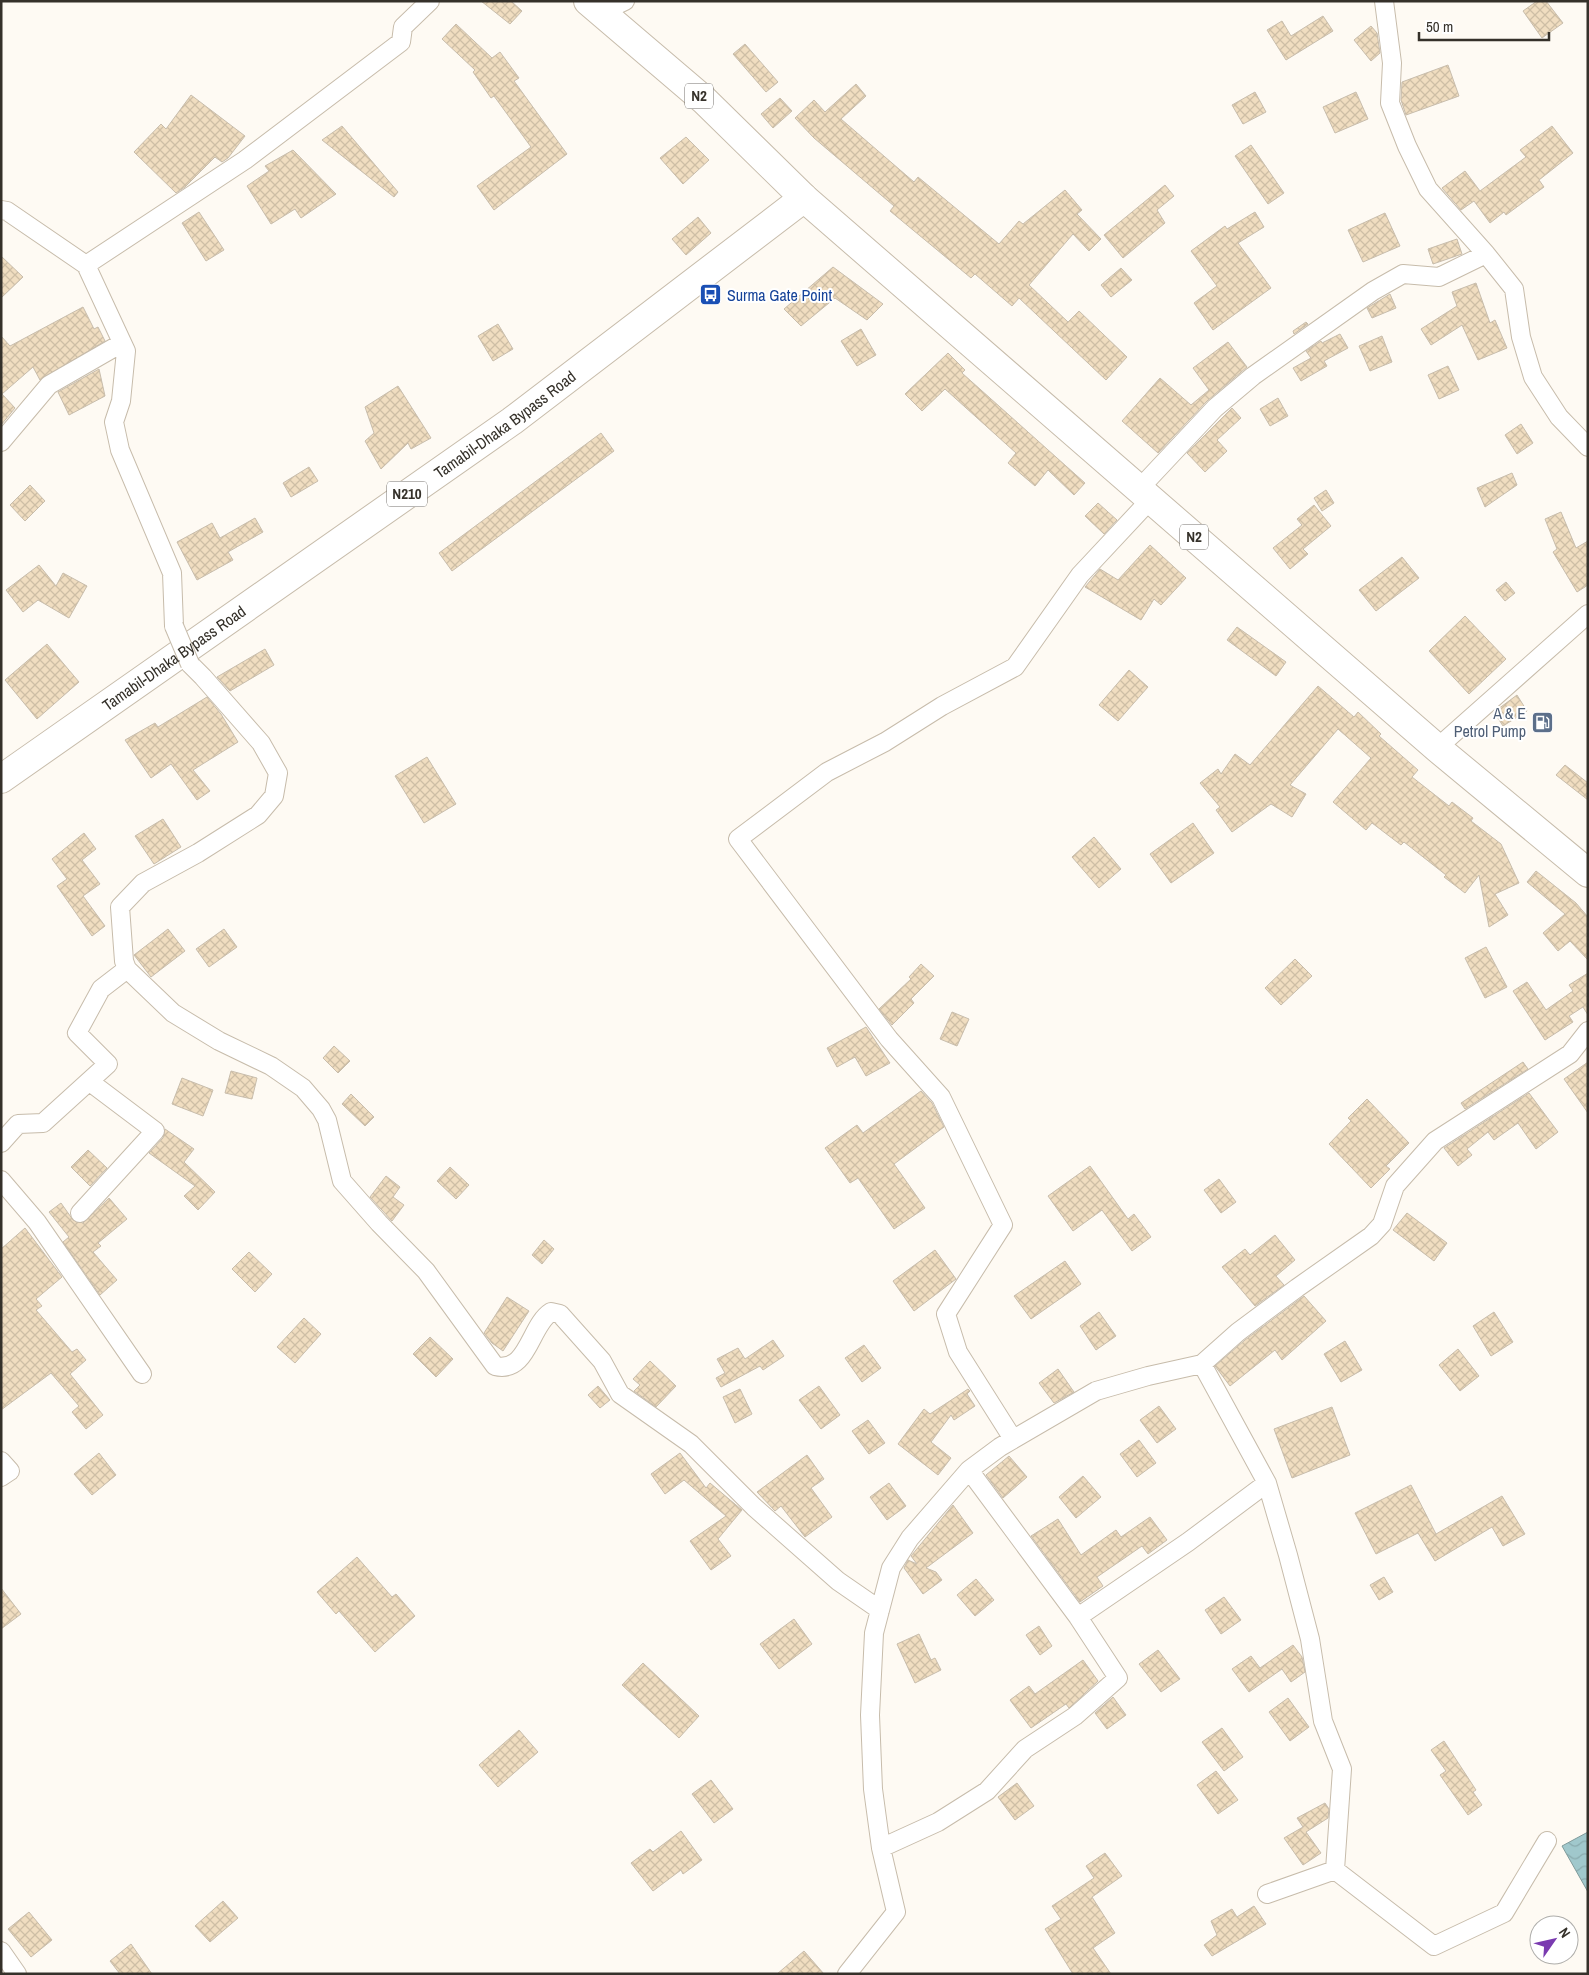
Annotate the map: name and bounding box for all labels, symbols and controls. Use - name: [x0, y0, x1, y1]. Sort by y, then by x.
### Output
- scale bar: [1419, 10, 1549, 42]
- text: 50 m: [1426, 16, 1453, 37]
- road number: N2: [685, 84, 713, 108]
- bus stop icon: Surma Gate Point: [699, 283, 723, 307]
- place label: Surma Gate Point: [727, 284, 832, 306]
- street label: Tamabil-Dhaka Bypass Road: [429, 365, 580, 483]
- road number: N210: [387, 482, 427, 506]
- road number: N2: [1180, 524, 1208, 550]
- street label: Tamabil-Dhaka Bypass Road: [98, 600, 250, 716]
- place label: A & E Petrol Pump: [1454, 702, 1526, 742]
- fuel station icon: A & E Petrol Pump: [1530, 710, 1554, 734]
- north arrow: [1529, 1915, 1579, 1965]
- text: N: [1555, 1924, 1575, 1941]

